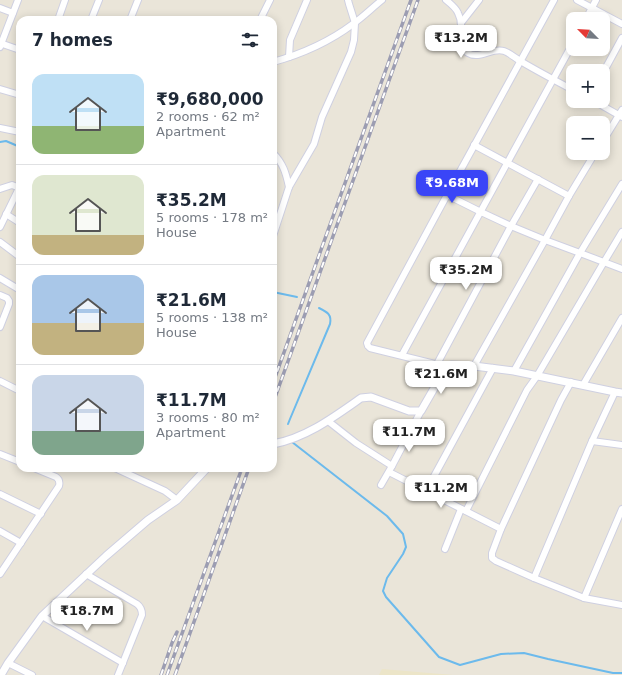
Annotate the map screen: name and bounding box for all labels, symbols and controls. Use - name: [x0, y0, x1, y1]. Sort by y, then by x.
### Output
- north arrow: [566, 12, 610, 56]
- map controls: [566, 12, 610, 160]
- pin: ₹13.2M: [428, 25, 494, 59]
- icon: filters: [239, 29, 261, 51]
- text: 7 homes: [32, 30, 113, 50]
- text: ₹13.2M: [434, 30, 488, 45]
- button: +: [566, 64, 610, 108]
- text: ₹9,680,000: [156, 89, 264, 109]
- icon: home: [64, 90, 112, 138]
- text: 2 rooms · 62 m²: [156, 109, 260, 124]
- button: −: [566, 116, 610, 160]
- text: Apartment: [156, 124, 226, 139]
- pin: ₹9.68M: [419, 170, 485, 204]
- text: ₹9.68M: [425, 175, 479, 190]
- text: ₹35.2M: [156, 190, 227, 210]
- icon: home: [64, 191, 112, 239]
- text: 5 rooms · 178 m²: [156, 210, 268, 225]
- text: House: [156, 225, 197, 240]
- pin: ₹35.2M: [433, 257, 499, 291]
- text: ₹35.2M: [439, 262, 493, 277]
- text: ₹21.6M: [156, 290, 227, 310]
- icon: home: [64, 291, 112, 339]
- text: 5 rooms · 138 m²: [156, 310, 268, 325]
- text: House: [156, 325, 197, 340]
- pin: ₹21.6M: [408, 361, 474, 395]
- text: ₹21.6M: [414, 366, 468, 381]
- text: ₹11.7M: [156, 390, 227, 410]
- icon: home: [64, 391, 112, 439]
- text: 3 rooms · 80 m²: [156, 410, 260, 425]
- pin: ₹11.7M: [376, 419, 442, 453]
- text: ₹11.7M: [382, 424, 436, 439]
- text: Apartment: [156, 425, 226, 440]
- pin: ₹11.2M: [408, 475, 474, 509]
- text: ₹11.2M: [414, 480, 468, 495]
- pin: ₹18.7M: [54, 598, 120, 632]
- text: ₹18.7M: [60, 603, 114, 618]

